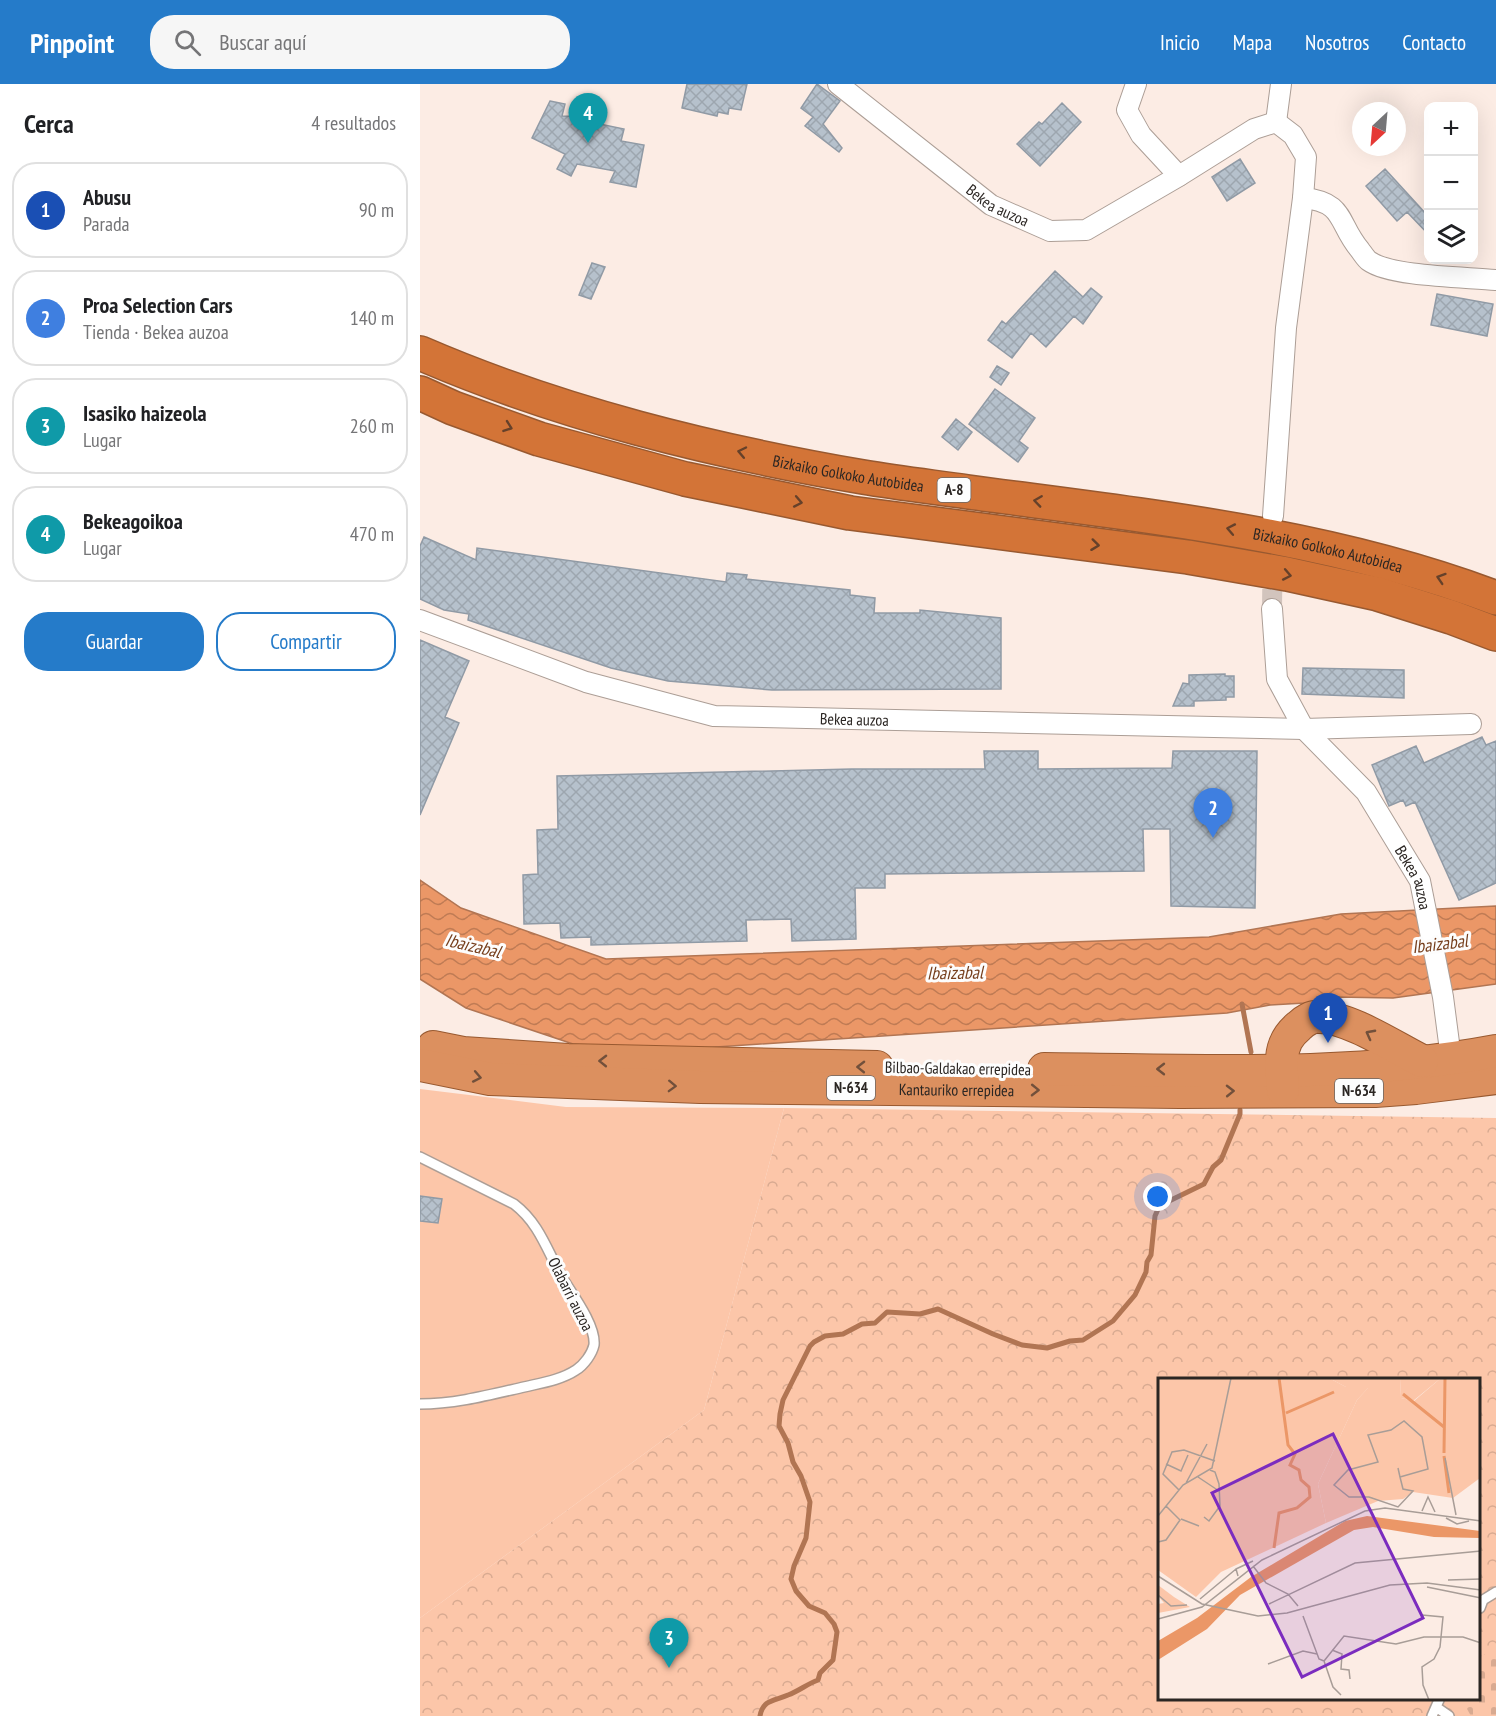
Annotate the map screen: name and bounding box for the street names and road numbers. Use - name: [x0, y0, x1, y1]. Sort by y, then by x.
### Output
- street label: Bekea auzoa: [962, 179, 1032, 230]
- street label: Bizkaiko Golkoko Autobidea: [771, 450, 925, 496]
- road number: A-8: [938, 478, 970, 502]
- street label: Bizkaiko Golkoko Autobidea: [1252, 523, 1405, 577]
- street label: Bekea auzoa: [820, 708, 889, 730]
- street label: Bekea auzoa: [1391, 842, 1435, 911]
- street label: Bilbao-Galdakao errepidea: [885, 1057, 1031, 1079]
- road number: N-634: [827, 1076, 875, 1100]
- street label: Kantauriko errepidea: [899, 1079, 1014, 1100]
- road number: N-634: [1335, 1079, 1383, 1103]
- street label: Olabarri auzoa: [544, 1254, 598, 1334]

